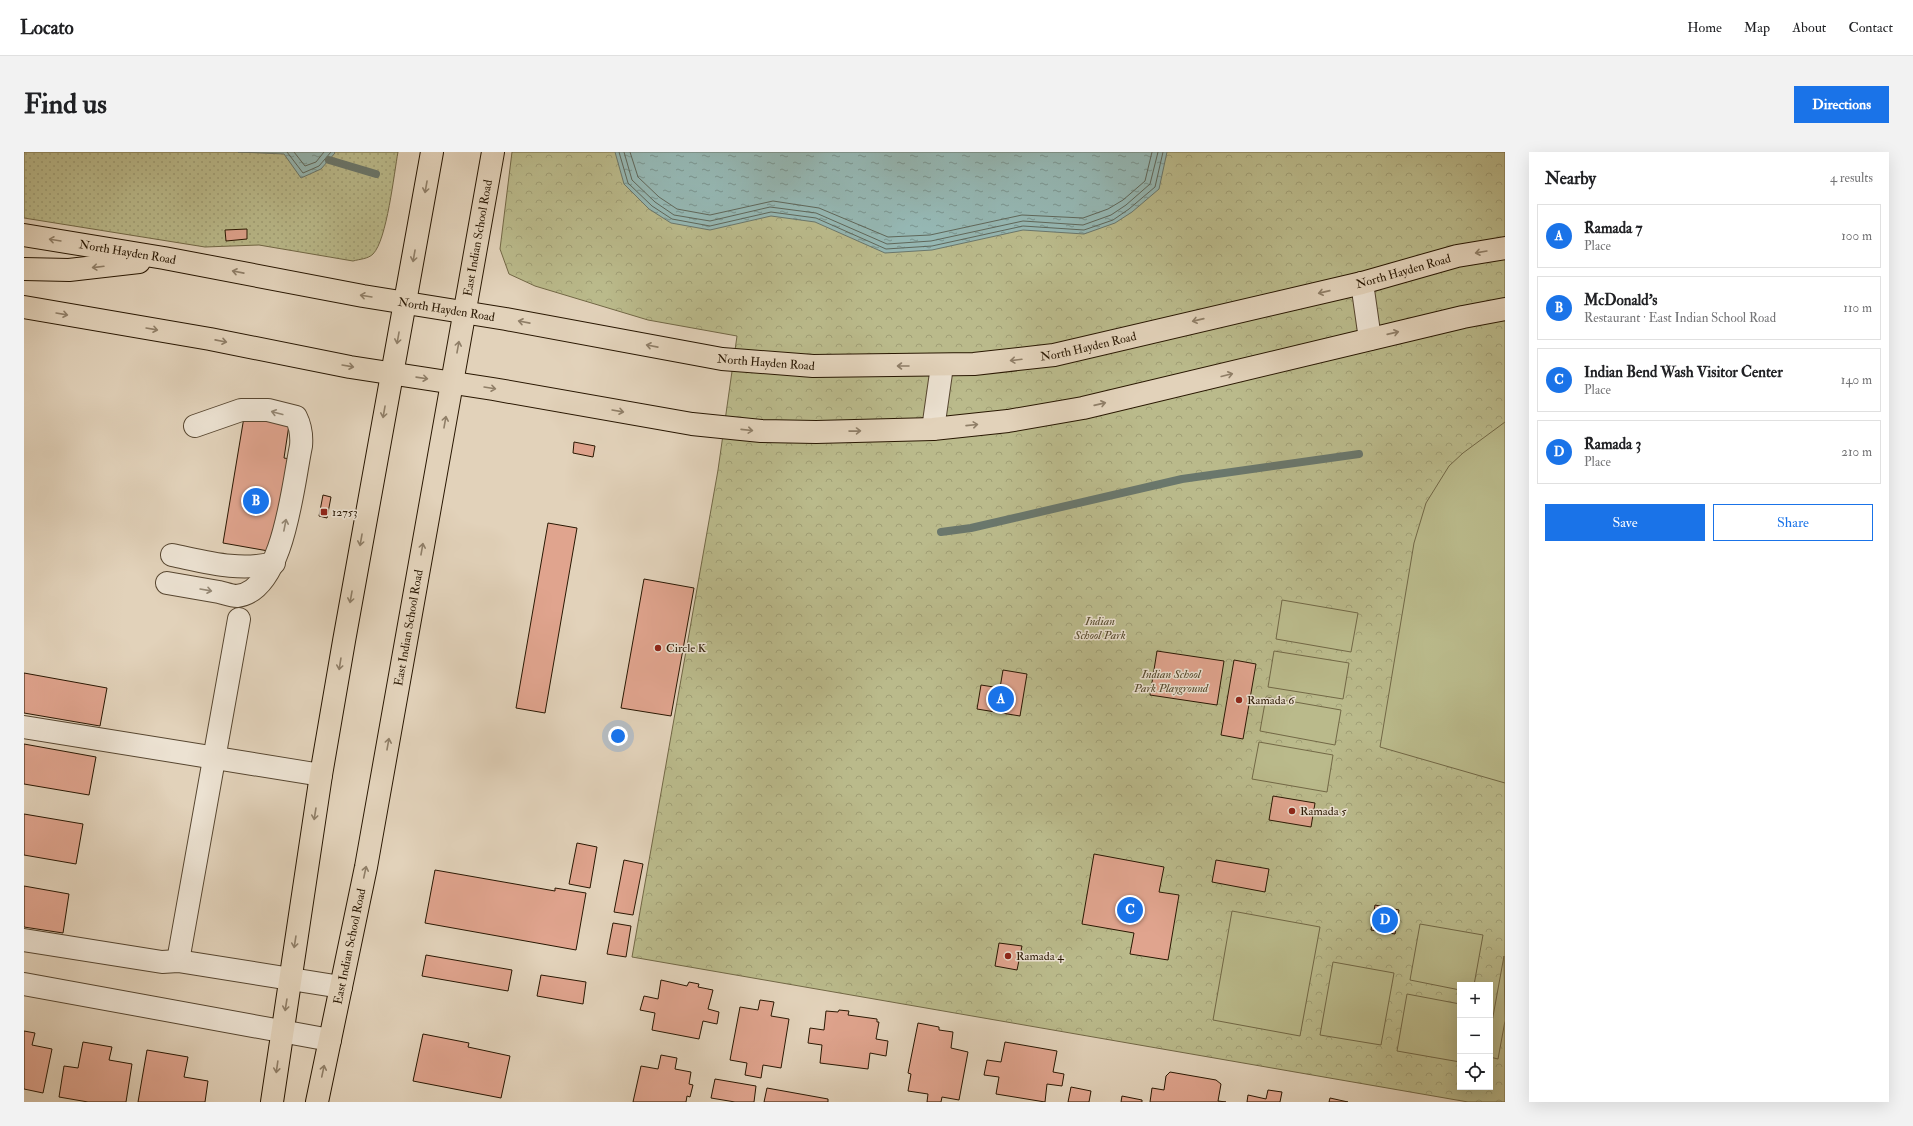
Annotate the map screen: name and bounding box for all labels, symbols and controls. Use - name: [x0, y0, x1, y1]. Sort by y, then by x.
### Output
- text: Locato: [20, 16, 74, 40]
- text: Home: [1687, 19, 1722, 36]
- text: Map: [1744, 19, 1770, 36]
- text: About: [1792, 19, 1826, 36]
- text: Contact: [1848, 19, 1893, 36]
- button: Directions: [1794, 86, 1889, 123]
- text: Find us: [24, 87, 107, 122]
- text: Nearby: [1545, 168, 1596, 189]
- text: 4 results: [1830, 170, 1873, 186]
- street label: East Indian School Road: [460, 178, 495, 297]
- one-way arrow: [422, 180, 430, 193]
- text: Ramada 7: [1584, 219, 1642, 238]
- text: A: [1555, 228, 1563, 244]
- text: 100 m: [1841, 228, 1872, 244]
- one-way arrow: [49, 236, 62, 244]
- street label: North Hayden Road: [78, 237, 177, 268]
- text: Place: [1584, 238, 1611, 254]
- one-way arrow: [1475, 248, 1488, 256]
- one-way arrow: [409, 249, 417, 262]
- street label: North Hayden Road: [1354, 251, 1453, 292]
- one-way arrow: [92, 263, 105, 271]
- one-way arrow: [232, 268, 245, 276]
- one-way arrow: [1318, 288, 1331, 296]
- text: McDonald's: [1584, 291, 1657, 310]
- one-way arrow: [360, 292, 373, 300]
- street label: North Hayden Road: [397, 294, 496, 325]
- text: B: [1555, 300, 1563, 316]
- text: 110 m: [1843, 300, 1872, 316]
- one-way arrow: [56, 310, 69, 318]
- text: Restaurant · East Indian School Road: [1584, 310, 1776, 326]
- one-way arrow: [1191, 317, 1204, 325]
- one-way arrow: [518, 318, 531, 326]
- one-way arrow: [145, 325, 158, 333]
- street label: North Hayden Road: [1039, 329, 1138, 364]
- one-way arrow: [1387, 329, 1400, 337]
- one-way arrow: [394, 331, 402, 344]
- one-way arrow: [214, 338, 227, 346]
- one-way arrow: [454, 341, 462, 354]
- one-way arrow: [646, 341, 659, 349]
- street label: North Hayden Road: [716, 351, 815, 374]
- one-way arrow: [1010, 356, 1023, 364]
- one-way arrow: [897, 362, 910, 370]
- one-way arrow: [341, 363, 354, 371]
- text: Indian Bend Wash Visitor Center: [1584, 363, 1783, 382]
- one-way arrow: [1220, 371, 1233, 378]
- text: C: [1554, 372, 1564, 388]
- text: 140 m: [1841, 372, 1872, 388]
- one-way arrow: [415, 374, 428, 382]
- text: Place: [1584, 382, 1611, 398]
- one-way arrow: [483, 385, 496, 393]
- one-way arrow: [1093, 400, 1106, 408]
- one-way arrow: [380, 405, 388, 418]
- one-way arrow: [611, 407, 624, 415]
- one-way arrow: [271, 408, 284, 416]
- one-way arrow: [441, 415, 449, 428]
- one-way arrow: [965, 421, 978, 429]
- one-way arrow: [740, 426, 753, 434]
- one-way arrow: [848, 427, 861, 435]
- text: Ramada 3: [1584, 435, 1641, 454]
- text: D: [1554, 444, 1564, 460]
- text: 210 m: [1841, 444, 1872, 460]
- text: Place: [1584, 454, 1611, 470]
- pin: B: [243, 486, 269, 516]
- button: Save: [1545, 504, 1705, 541]
- button: Share: [1713, 504, 1873, 541]
- place label: 12753: [332, 505, 358, 520]
- marker: 12753: [319, 507, 329, 517]
- one-way arrow: [281, 519, 289, 532]
- one-way arrow: [357, 533, 365, 546]
- one-way arrow: [418, 543, 426, 556]
- street label: East Indian School Road: [391, 568, 426, 687]
- one-way arrow: [199, 586, 212, 594]
- one-way arrow: [347, 590, 355, 603]
- park label: Indian School Park: [1073, 614, 1126, 643]
- place label: Circle K: [666, 641, 707, 656]
- marker: Circle K: [653, 643, 663, 653]
- one-way arrow: [336, 657, 344, 670]
- park label: Indian School Park Playground: [1133, 667, 1209, 696]
- pin: A: [988, 684, 1014, 714]
- place label: Ramada 6: [1247, 693, 1295, 708]
- marker: Ramada 6: [1234, 695, 1244, 705]
- your location: [608, 726, 628, 746]
- one-way arrow: [384, 738, 392, 751]
- place label: Ramada 5: [1300, 804, 1347, 819]
- marker: Ramada 5: [1287, 806, 1297, 816]
- one-way arrow: [311, 807, 319, 820]
- one-way arrow: [361, 866, 369, 879]
- street label: East Indian School Road: [330, 887, 369, 1006]
- pin: C: [1117, 895, 1143, 925]
- pin: D: [1372, 905, 1398, 935]
- one-way arrow: [291, 935, 299, 948]
- place label: Ramada 4: [1016, 949, 1064, 964]
- marker: Ramada 4: [1003, 951, 1013, 961]
- map controls: [1457, 982, 1493, 1090]
- button: +: [1457, 982, 1493, 1018]
- one-way arrow: [282, 998, 290, 1011]
- button: −: [1457, 1018, 1493, 1054]
- button: locate: [1457, 1054, 1493, 1090]
- one-way arrow: [273, 1060, 281, 1073]
- one-way arrow: [320, 1065, 328, 1078]

